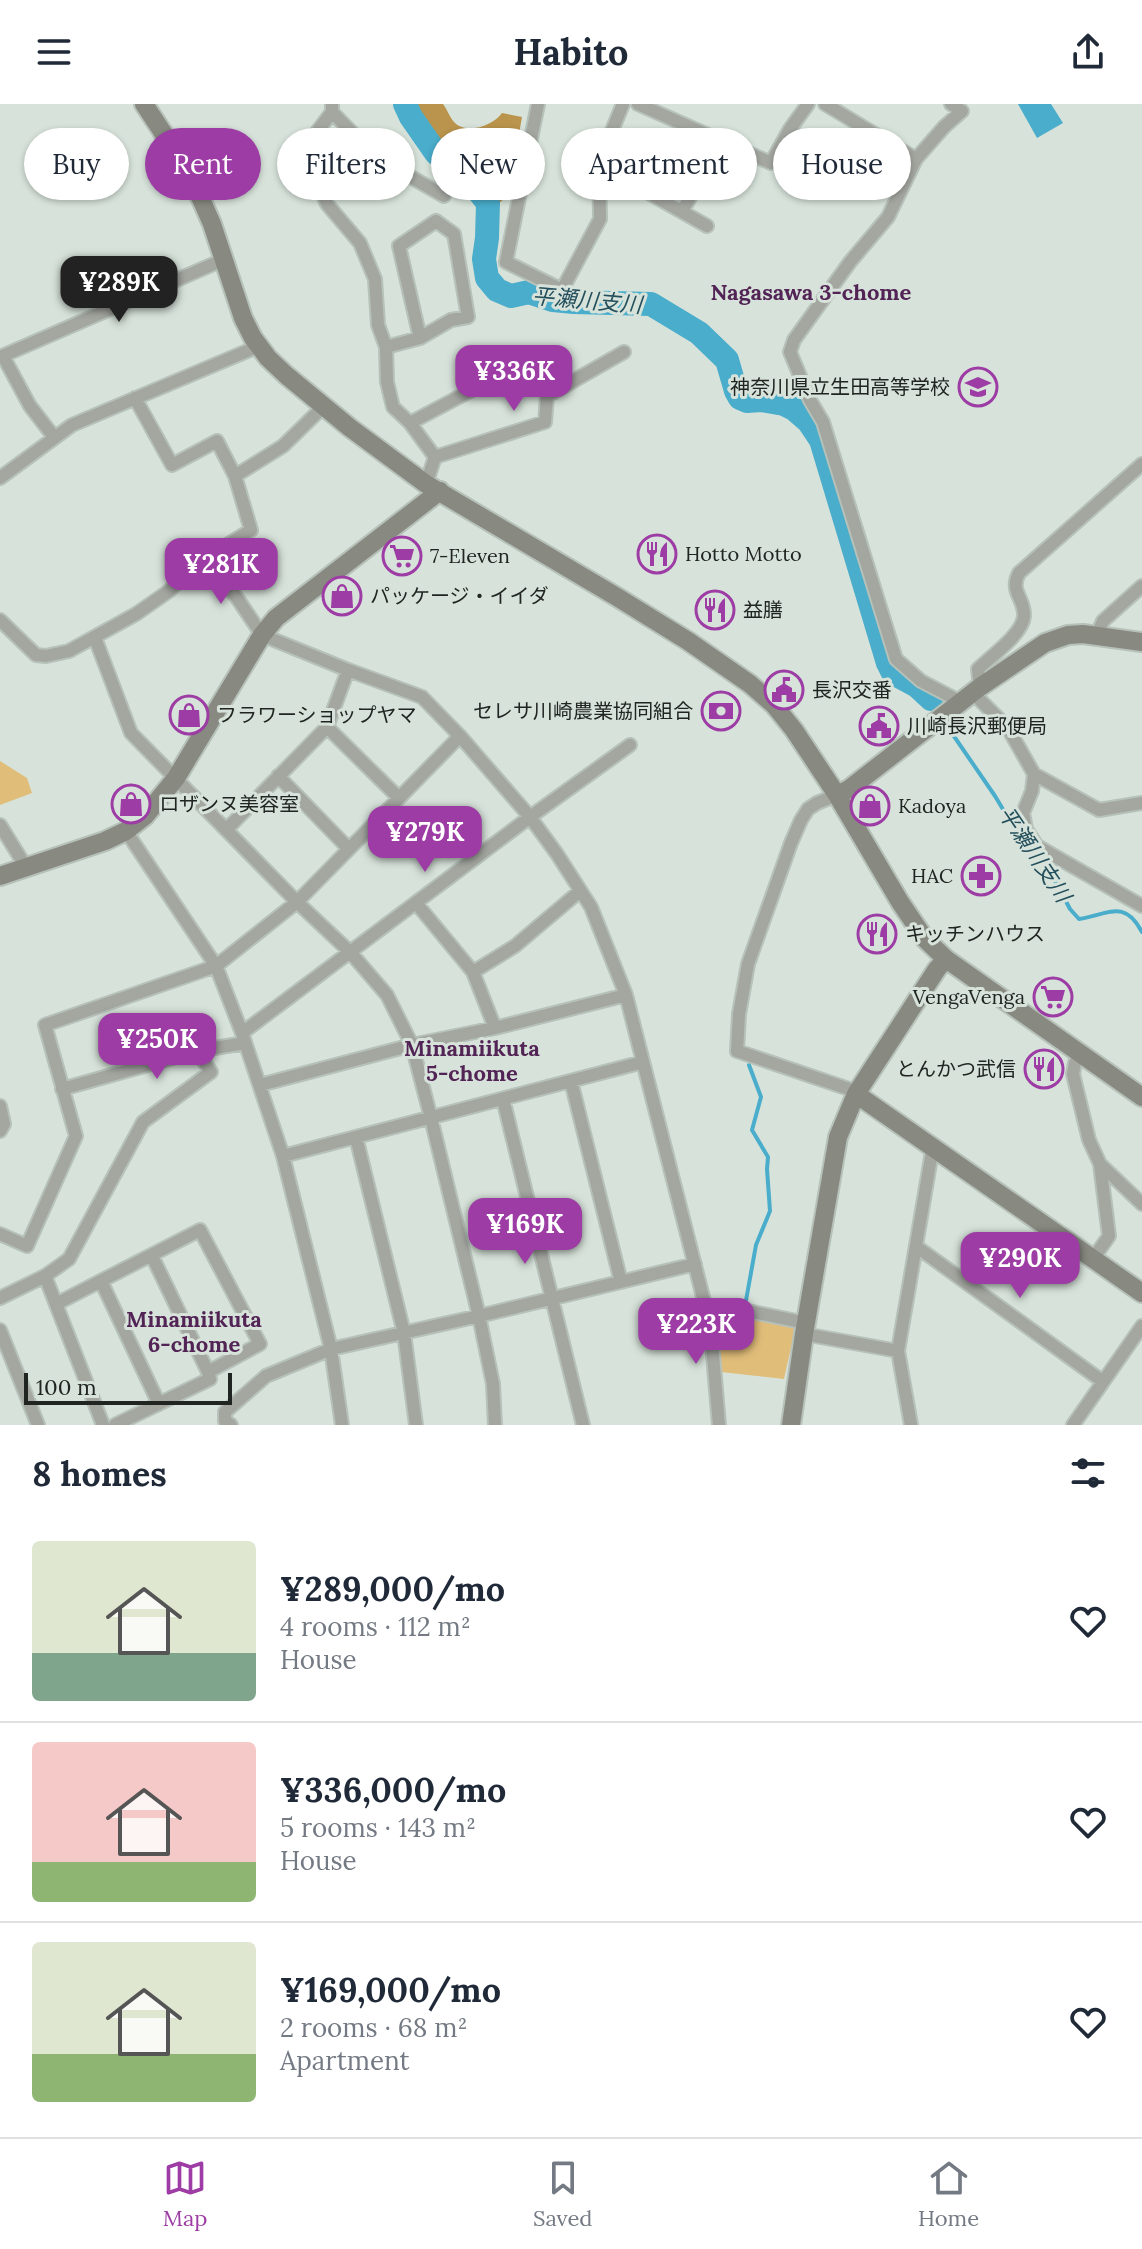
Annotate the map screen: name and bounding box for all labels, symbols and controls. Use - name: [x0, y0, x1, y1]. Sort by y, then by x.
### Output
- text: Habito: [514, 29, 628, 75]
- icon: menu: [32, 30, 76, 74]
- icon: share: [1066, 30, 1110, 74]
- chip: Buy: [24, 128, 129, 200]
- chip: Rent: [145, 128, 261, 200]
- chip: Filters: [277, 128, 415, 200]
- chip: New: [431, 128, 545, 200]
- chip: Apartment: [561, 128, 757, 200]
- chip: House: [773, 128, 911, 200]
- pin: ¥289K: [63, 256, 175, 324]
- text: ¥289K: [79, 265, 160, 298]
- district label: Nagasawa 3-chome: [711, 278, 912, 306]
- water label: 平瀬川支川: [531, 281, 645, 319]
- pin: ¥336K: [458, 345, 570, 413]
- text: ¥336K: [473, 354, 555, 387]
- school or university icon: 神奈川県立生田高等学校: [957, 366, 999, 408]
- place label: 神奈川県立生田高等学校: [730, 374, 950, 399]
- restaurant icon: Hotto Motto: [636, 533, 678, 575]
- supermarket icon: 7-Eleven: [381, 535, 423, 577]
- pin: ¥281K: [165, 538, 277, 606]
- place label: Hotto Motto: [685, 541, 802, 566]
- place label: 7-Eleven: [430, 543, 510, 568]
- text: ¥281K: [183, 547, 259, 580]
- shop icon: パッケージ・イイダ: [321, 575, 363, 617]
- place label: パッケージ・イイダ: [370, 583, 549, 608]
- restaurant icon: 益膳: [694, 589, 736, 631]
- place label: 益膳: [743, 597, 783, 622]
- public building icon: 長沢交番: [763, 669, 805, 711]
- place label: 長沢交番: [812, 677, 892, 702]
- bank icon: セレサ川崎農業協同組合: [700, 690, 742, 732]
- shop icon: フラワーショップヤマ: [168, 694, 210, 736]
- place label: セレサ川崎農業協同組合: [473, 698, 693, 723]
- place label: フラワーショップヤマ: [217, 702, 417, 727]
- public building icon: 川崎長沢郵便局: [858, 705, 900, 747]
- place label: 川崎長沢郵便局: [907, 713, 1047, 738]
- shop icon: ロザンヌ美容室: [110, 783, 152, 825]
- shop icon: Kadoya: [849, 785, 891, 827]
- place label: ロザンヌ美容室: [159, 791, 299, 816]
- place label: Kadoya: [898, 793, 966, 818]
- water label: 平瀬川支川: [993, 801, 1078, 909]
- pin: ¥279K: [369, 806, 481, 874]
- text: ¥279K: [386, 815, 464, 848]
- pharmacy icon: HAC: [960, 855, 1002, 897]
- place label: HAC: [911, 863, 953, 888]
- restaurant icon: キッチンハウス: [856, 913, 898, 955]
- place label: キッチンハウス: [905, 921, 1045, 946]
- supermarket icon: VengaVenga: [1032, 976, 1074, 1018]
- place label: VengaVenga: [912, 984, 1025, 1009]
- pin: ¥250K: [101, 1013, 213, 1081]
- text: ¥250K: [116, 1022, 198, 1055]
- district label: Minamiikuta 5-chome: [404, 1034, 540, 1087]
- restaurant icon: とんかつ武信: [1023, 1048, 1065, 1090]
- place label: とんかつ武信: [896, 1056, 1016, 1081]
- pin: ¥169K: [469, 1198, 581, 1266]
- text: ¥169K: [486, 1207, 564, 1240]
- pin: ¥290K: [964, 1232, 1076, 1300]
- text: ¥290K: [979, 1241, 1061, 1274]
- pin: ¥223K: [640, 1298, 752, 1366]
- district label: Minamiikuta 6-chome: [126, 1305, 262, 1358]
- text: ¥223K: [656, 1307, 736, 1340]
- scale bar: [24, 1369, 232, 1405]
- text: 100 m: [36, 1373, 97, 1401]
- icon: filters: [1066, 1451, 1110, 1495]
- text: 8 homes: [32, 1452, 167, 1495]
- text: ¥289,000/mo: [280, 1567, 505, 1610]
- icon: home: [96, 1573, 192, 1669]
- icon: heart: [1066, 1599, 1110, 1643]
- text: 4 rooms · 112 m²: [280, 1610, 471, 1643]
- text: House: [280, 1643, 357, 1676]
- text: ¥336,000/mo: [280, 1768, 506, 1811]
- icon: home: [96, 1774, 192, 1870]
- icon: heart: [1066, 1800, 1110, 1844]
- text: 5 rooms · 143 m²: [280, 1811, 476, 1844]
- text: House: [280, 1844, 357, 1877]
- text: ¥169,000/mo: [280, 1968, 501, 2011]
- icon: home: [96, 1974, 192, 2070]
- icon: heart: [1066, 2000, 1110, 2044]
- text: 2 rooms · 68 m²: [280, 2011, 468, 2044]
- text: Apartment: [280, 2044, 410, 2077]
- tab: Map: [163, 2156, 207, 2232]
- tab: Saved: [533, 2156, 593, 2232]
- tab: Home: [918, 2156, 979, 2232]

